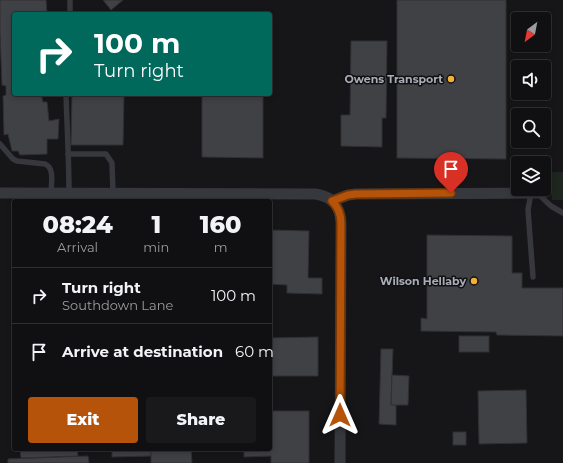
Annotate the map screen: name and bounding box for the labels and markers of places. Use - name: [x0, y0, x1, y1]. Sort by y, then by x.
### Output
- place label: Owens Transport: [344, 72, 443, 86]
- marker: Owens Transport: [446, 74, 456, 84]
- pin: [434, 152, 468, 193]
- place label: Wilson Hellaby: [380, 274, 466, 288]
- marker: Wilson Hellaby: [469, 276, 479, 286]

